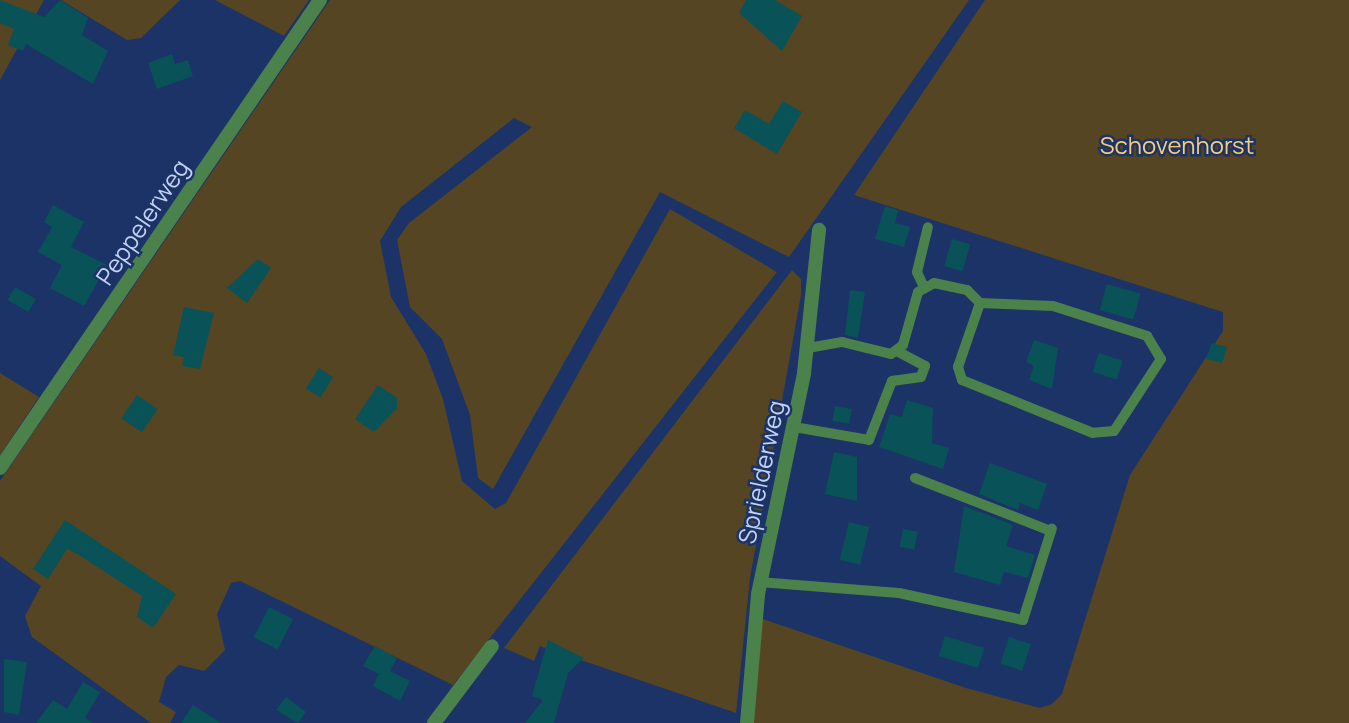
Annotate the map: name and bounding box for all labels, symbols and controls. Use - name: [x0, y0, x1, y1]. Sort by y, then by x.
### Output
- park label: Schovenhorst: [1100, 131, 1254, 159]
- street label: Peppelerweg: [90, 154, 194, 290]
- street label: Sprielderweg: [732, 398, 790, 546]

